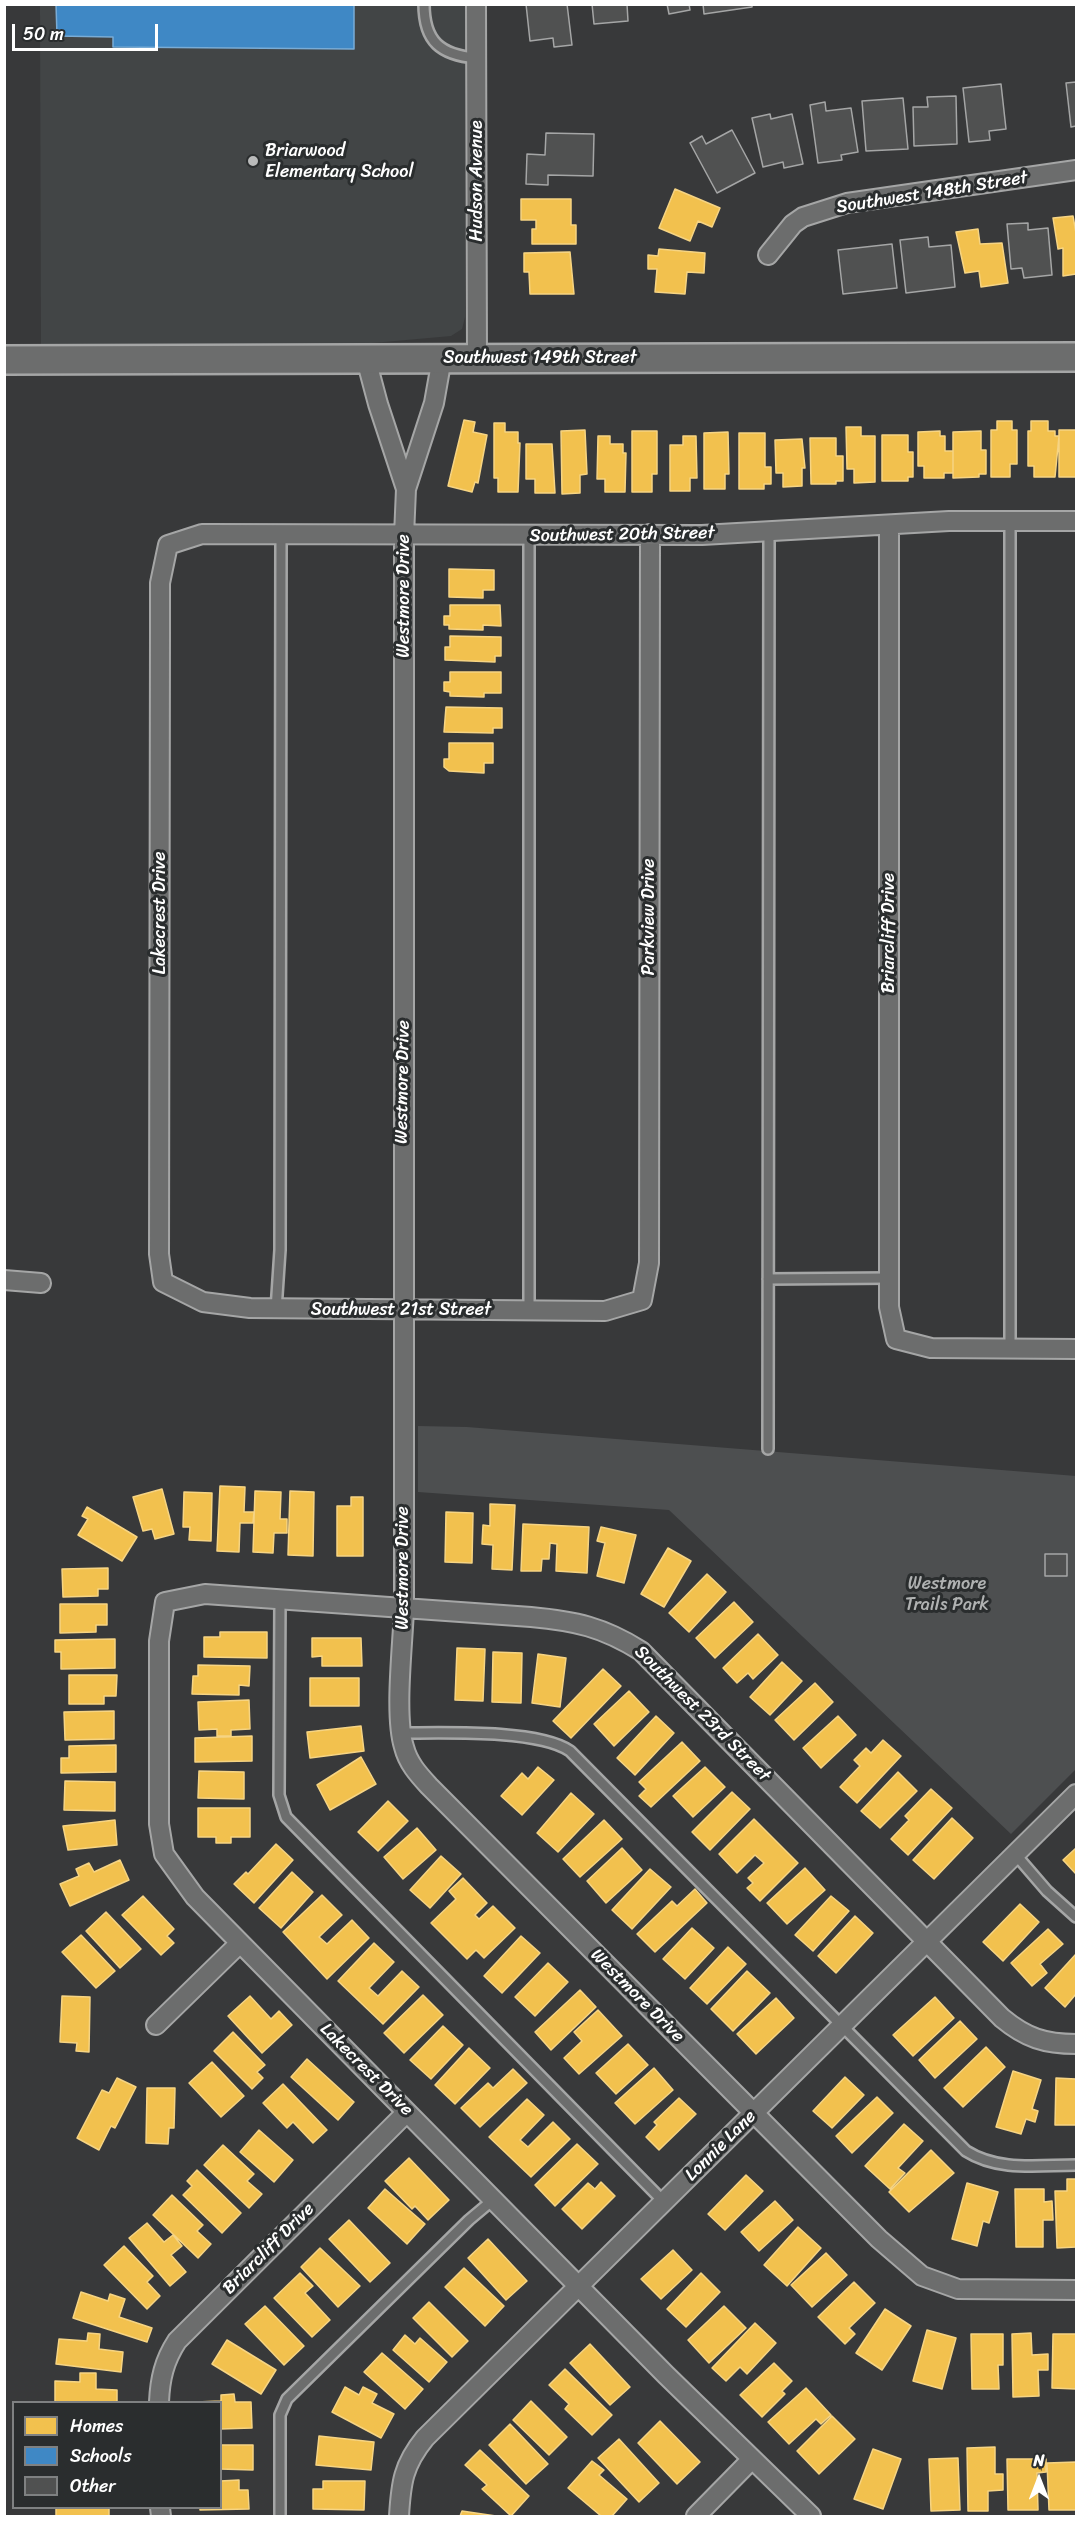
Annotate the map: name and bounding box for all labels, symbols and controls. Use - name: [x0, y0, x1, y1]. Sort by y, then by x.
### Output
- scale bar: [15, 12, 160, 50]
- text: 50 m: [23, 18, 64, 50]
- street label: Hudson Avenue: [466, 120, 488, 242]
- place label: Briarwood Elementary School: [265, 140, 414, 182]
- marker: Briarwood Elementary School: [246, 154, 260, 168]
- street label: Southwest 148th Street: [835, 167, 1029, 219]
- street label: Southwest 149th Street: [443, 347, 637, 369]
- street label: Southwest 20th Street: [529, 523, 715, 547]
- street label: Westmore Drive: [393, 534, 415, 658]
- street label: Lakecrest Drive: [149, 852, 171, 974]
- street label: Parkview Drive: [638, 859, 660, 975]
- street label: Briarcliff Drive: [878, 873, 900, 993]
- street label: Westmore Drive: [391, 1020, 415, 1144]
- street label: Southwest 21st Street: [311, 1299, 491, 1321]
- street label: Westmore Drive: [392, 1506, 414, 1630]
- park label: Westmore Trails Park: [905, 1573, 989, 1616]
- street label: Southwest 23rd Street: [630, 1642, 774, 1786]
- street label: Westmore Drive: [586, 1945, 688, 2047]
- street label: Lakecrest Drive: [315, 2019, 417, 2121]
- street label: Lonnie Lane: [681, 2106, 761, 2186]
- street label: Briarcliff Drive: [219, 2199, 319, 2299]
- legend: [12, 2401, 222, 2509]
- text: Homes: [70, 2410, 123, 2442]
- text: Schools: [70, 2440, 131, 2472]
- text: N: [1033, 2446, 1045, 2475]
- north arrow: [1009, 2449, 1069, 2509]
- text: Other: [70, 2470, 116, 2502]

